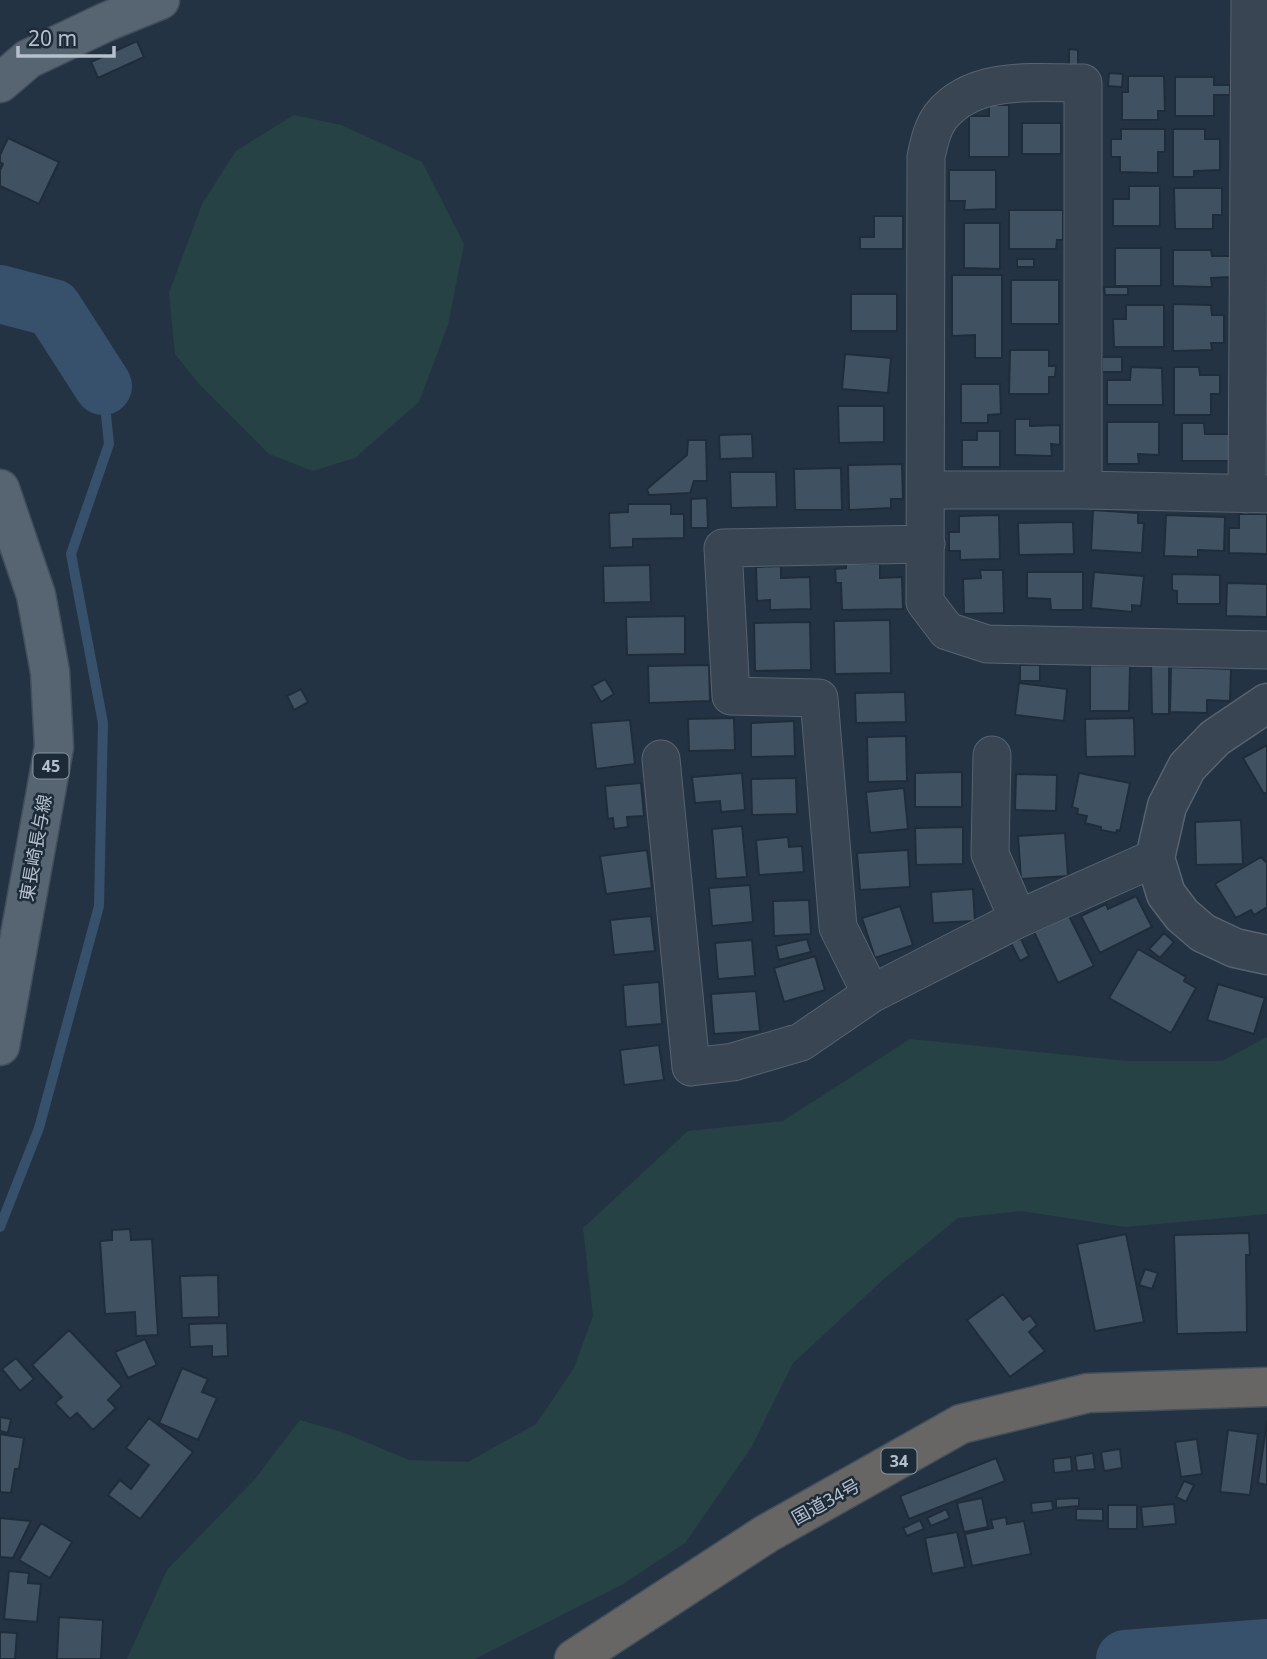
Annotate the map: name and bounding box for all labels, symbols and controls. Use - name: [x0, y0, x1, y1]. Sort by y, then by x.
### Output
- scale bar: [18, 14, 114, 58]
- text: 20 m: [28, 24, 77, 52]
- road number: 45: [34, 754, 68, 778]
- street label: 東長崎長与線: [14, 793, 56, 903]
- road number: 34: [881, 1448, 916, 1474]
- street label: 国道34号: [787, 1473, 864, 1530]

